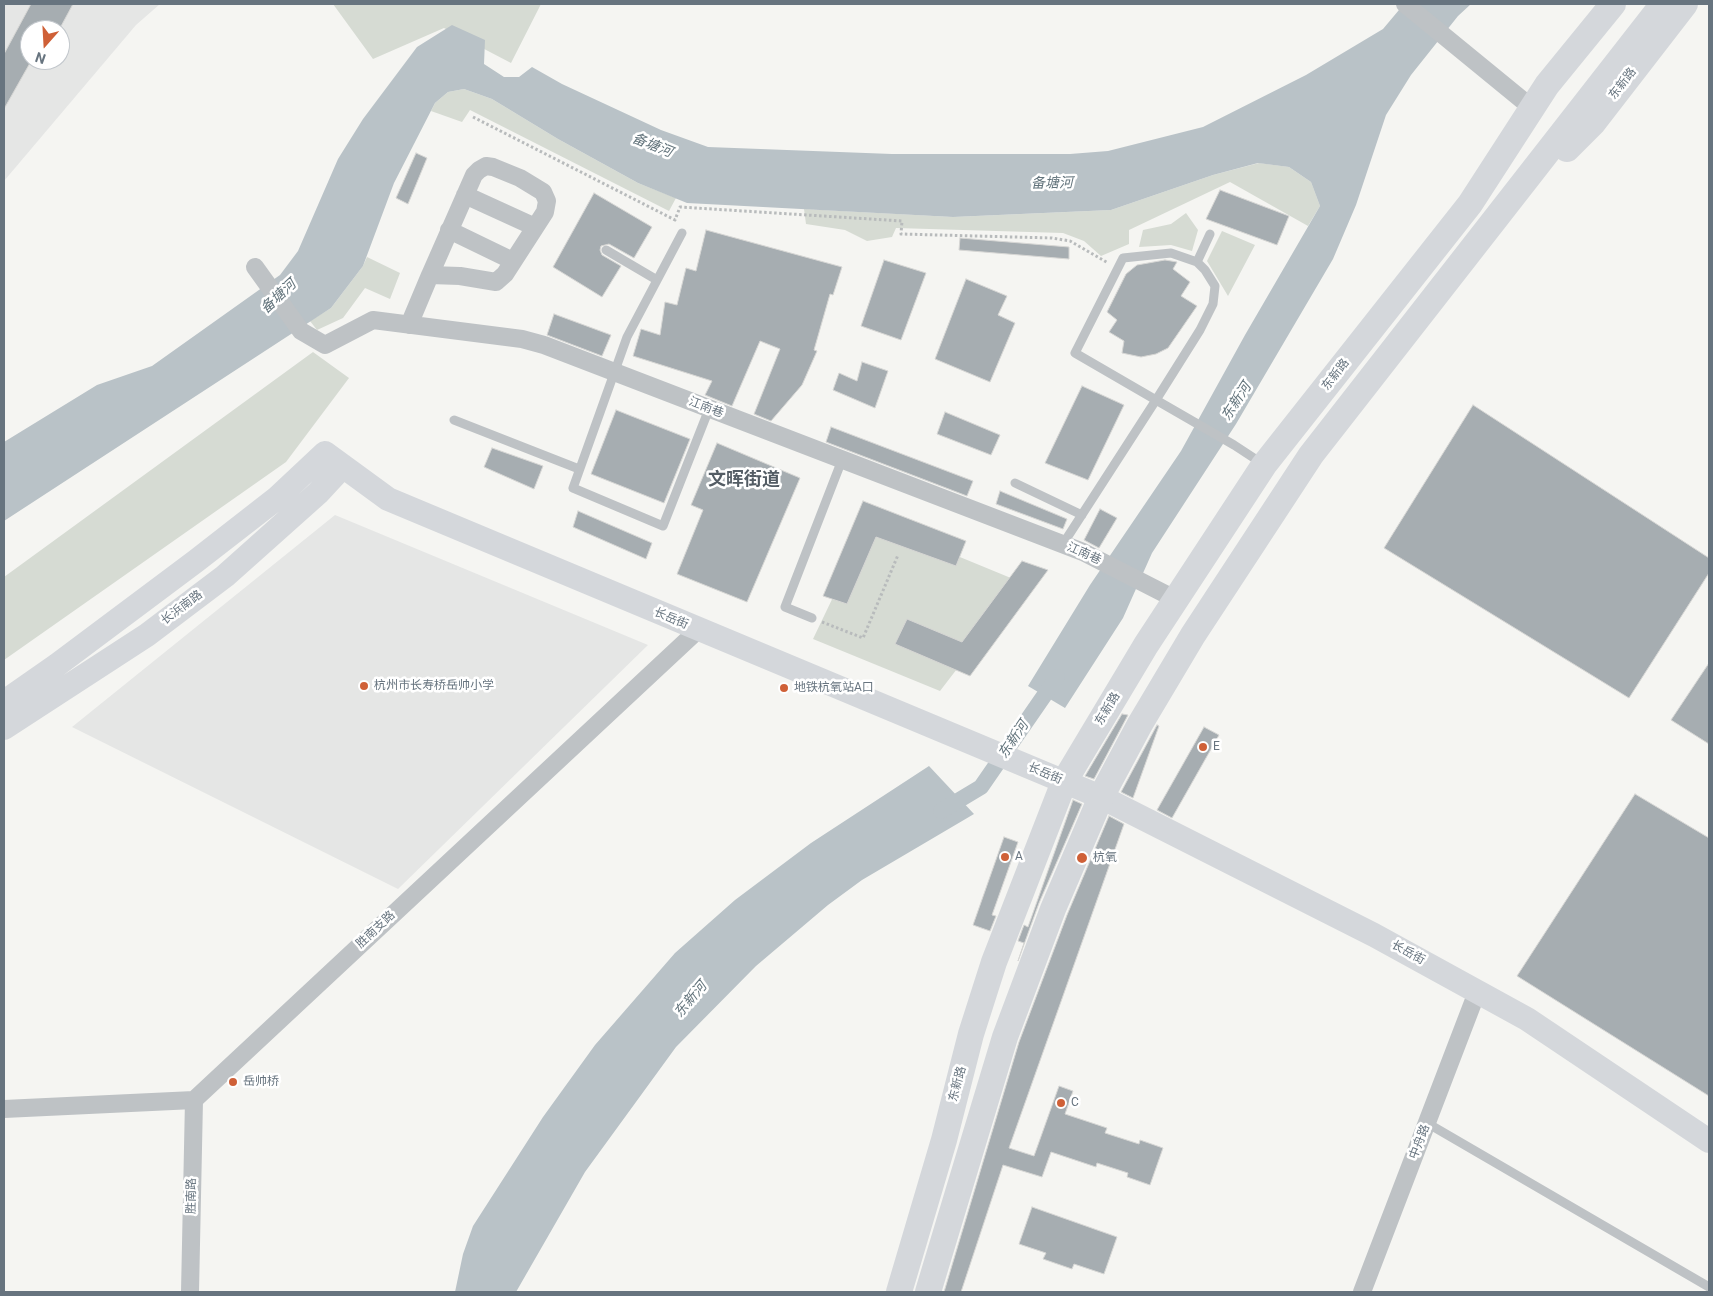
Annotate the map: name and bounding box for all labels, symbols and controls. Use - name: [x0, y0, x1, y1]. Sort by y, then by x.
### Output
- north arrow: [20, 20, 70, 70]
- text: N: [33, 49, 48, 67]
- street label: 东新路: [1606, 65, 1640, 103]
- water label: 备塘河: [629, 130, 675, 162]
- water label: 备塘河: [1031, 175, 1073, 193]
- water label: 备塘河: [258, 277, 300, 317]
- street label: 东新路: [1319, 356, 1353, 394]
- water label: 东新河: [1219, 380, 1255, 424]
- street label: 江南巷: [687, 395, 725, 421]
- district label: 文晖街道: [708, 469, 780, 491]
- street label: 江南巷: [1065, 540, 1103, 568]
- street label: 长浜南路: [158, 588, 206, 628]
- street label: 长岳街: [652, 605, 690, 633]
- place label: 杭州市长寿桥岳帅小学: [374, 679, 494, 693]
- marker: 杭州市长寿桥岳帅小学: [358, 680, 370, 692]
- place label: 地铁杭氧站A口: [794, 681, 874, 695]
- marker: 地铁杭氧站A口: [778, 682, 790, 694]
- street label: 东新路: [1093, 690, 1123, 728]
- water label: 东新河: [995, 718, 1033, 762]
- place label: E: [1213, 740, 1220, 754]
- marker: E: [1197, 741, 1209, 753]
- street label: 长岳街: [1026, 760, 1064, 788]
- place label: A: [1015, 850, 1023, 864]
- marker: A: [999, 851, 1011, 863]
- marker: 杭氧: [1075, 851, 1089, 865]
- place label: 杭氧: [1093, 851, 1117, 865]
- street label: 胜南支路: [354, 908, 398, 952]
- street label: 长岳街: [1389, 938, 1427, 968]
- water label: 东新河: [671, 979, 711, 1021]
- street label: 东新路: [946, 1065, 970, 1103]
- place label: 岳帅桥: [243, 1075, 279, 1089]
- marker: 岳帅桥: [227, 1076, 239, 1088]
- place label: C: [1071, 1096, 1079, 1110]
- marker: C: [1055, 1097, 1067, 1109]
- street label: 中舟路: [1407, 1123, 1433, 1161]
- street label: 胜南路: [184, 1178, 200, 1214]

